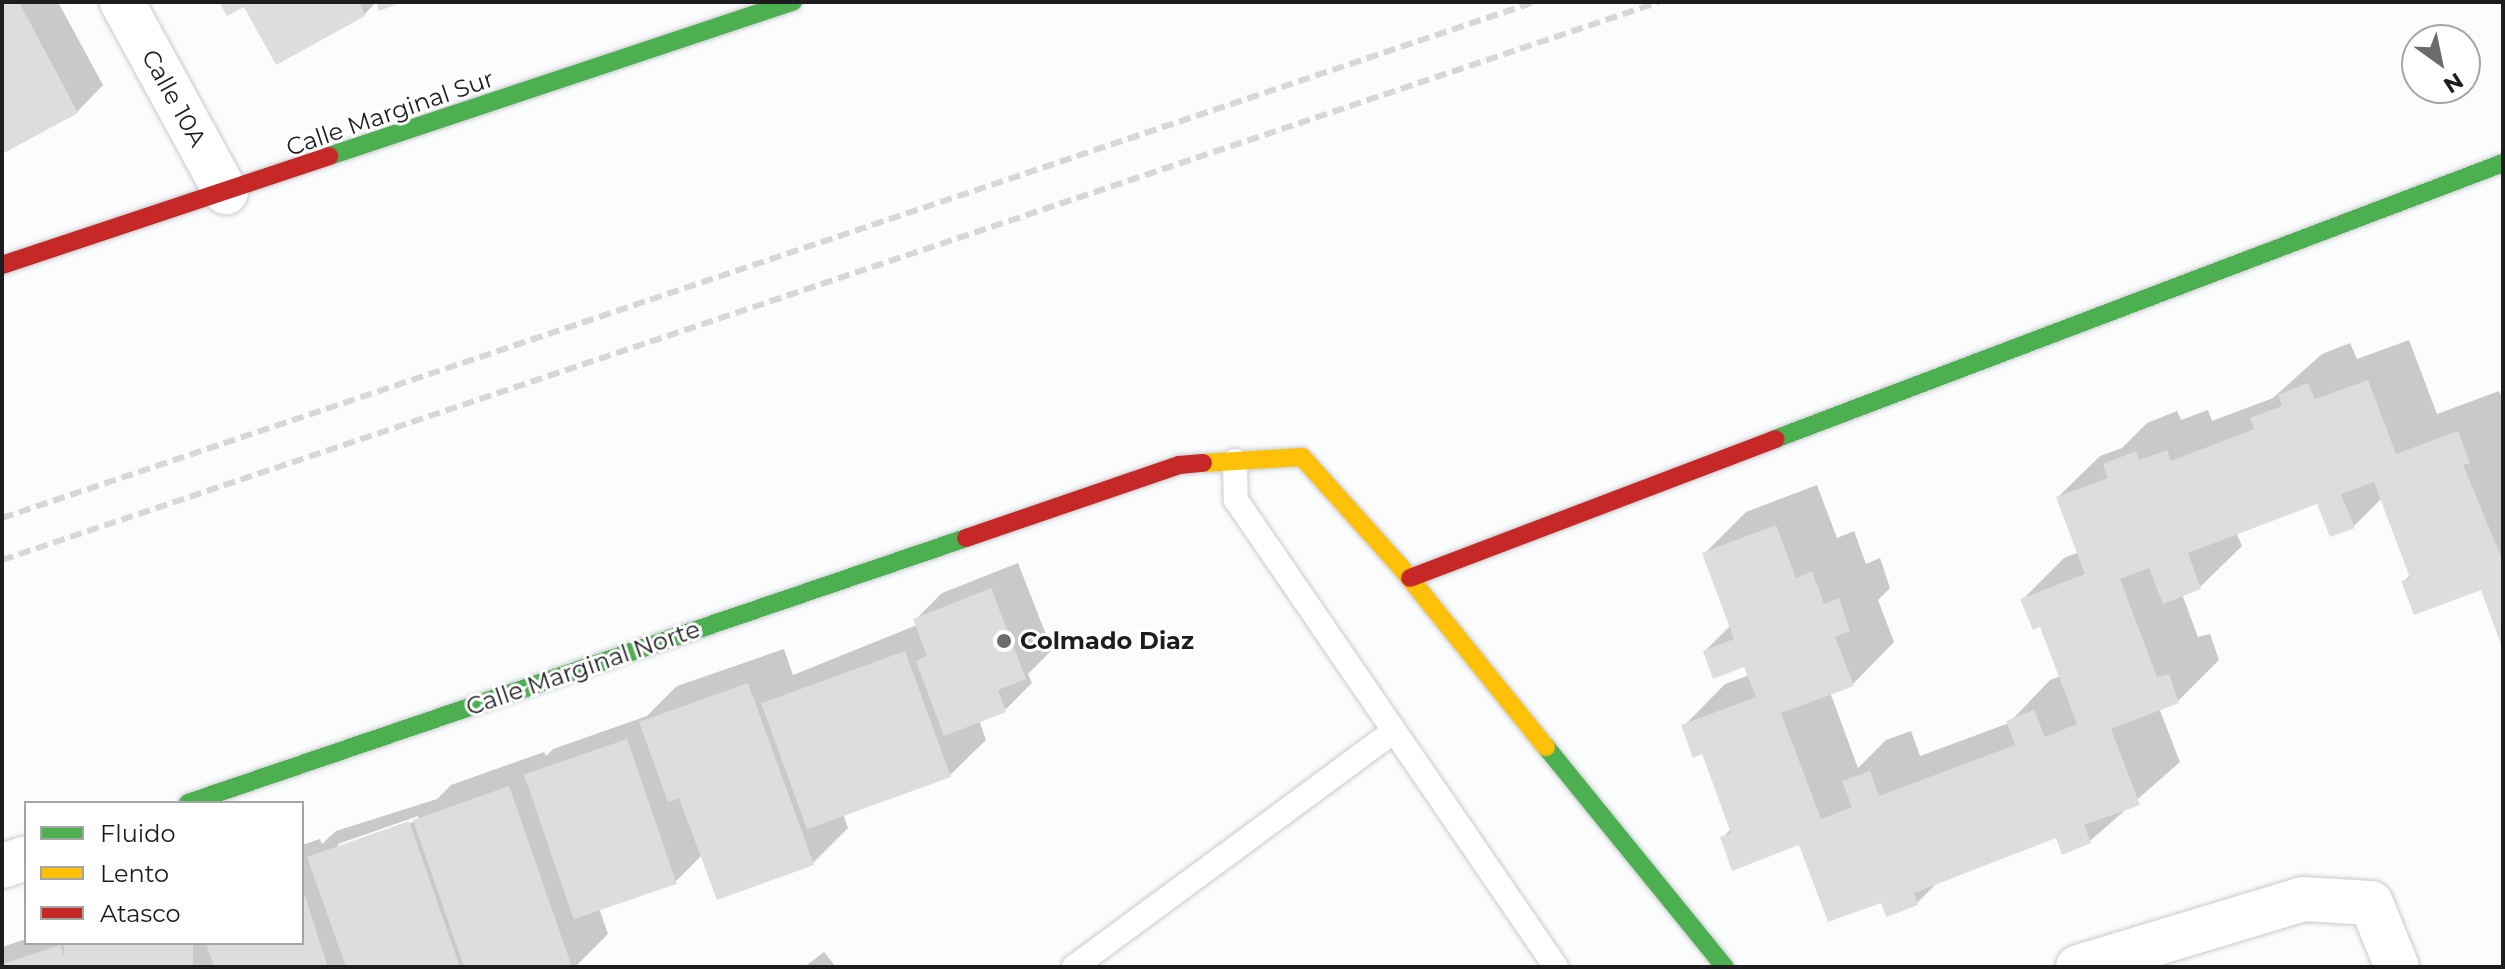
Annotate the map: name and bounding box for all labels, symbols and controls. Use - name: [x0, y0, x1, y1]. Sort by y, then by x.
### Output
- north arrow: [2401, 24, 2481, 104]
- street label: Calle 10A: [136, 45, 212, 151]
- street label: Calle Marginal Sur: [282, 64, 498, 162]
- text: N: [2438, 67, 2468, 99]
- street label: Calle Marginal Norte: [462, 614, 704, 722]
- place label: Colmado Diaz: [1020, 627, 1194, 655]
- marker: Colmado Diaz: [995, 632, 1013, 650]
- legend: [24, 801, 304, 945]
- text: Fluido: [100, 819, 176, 848]
- text: Lento: [100, 859, 169, 888]
- text: Atasco: [100, 899, 181, 928]

